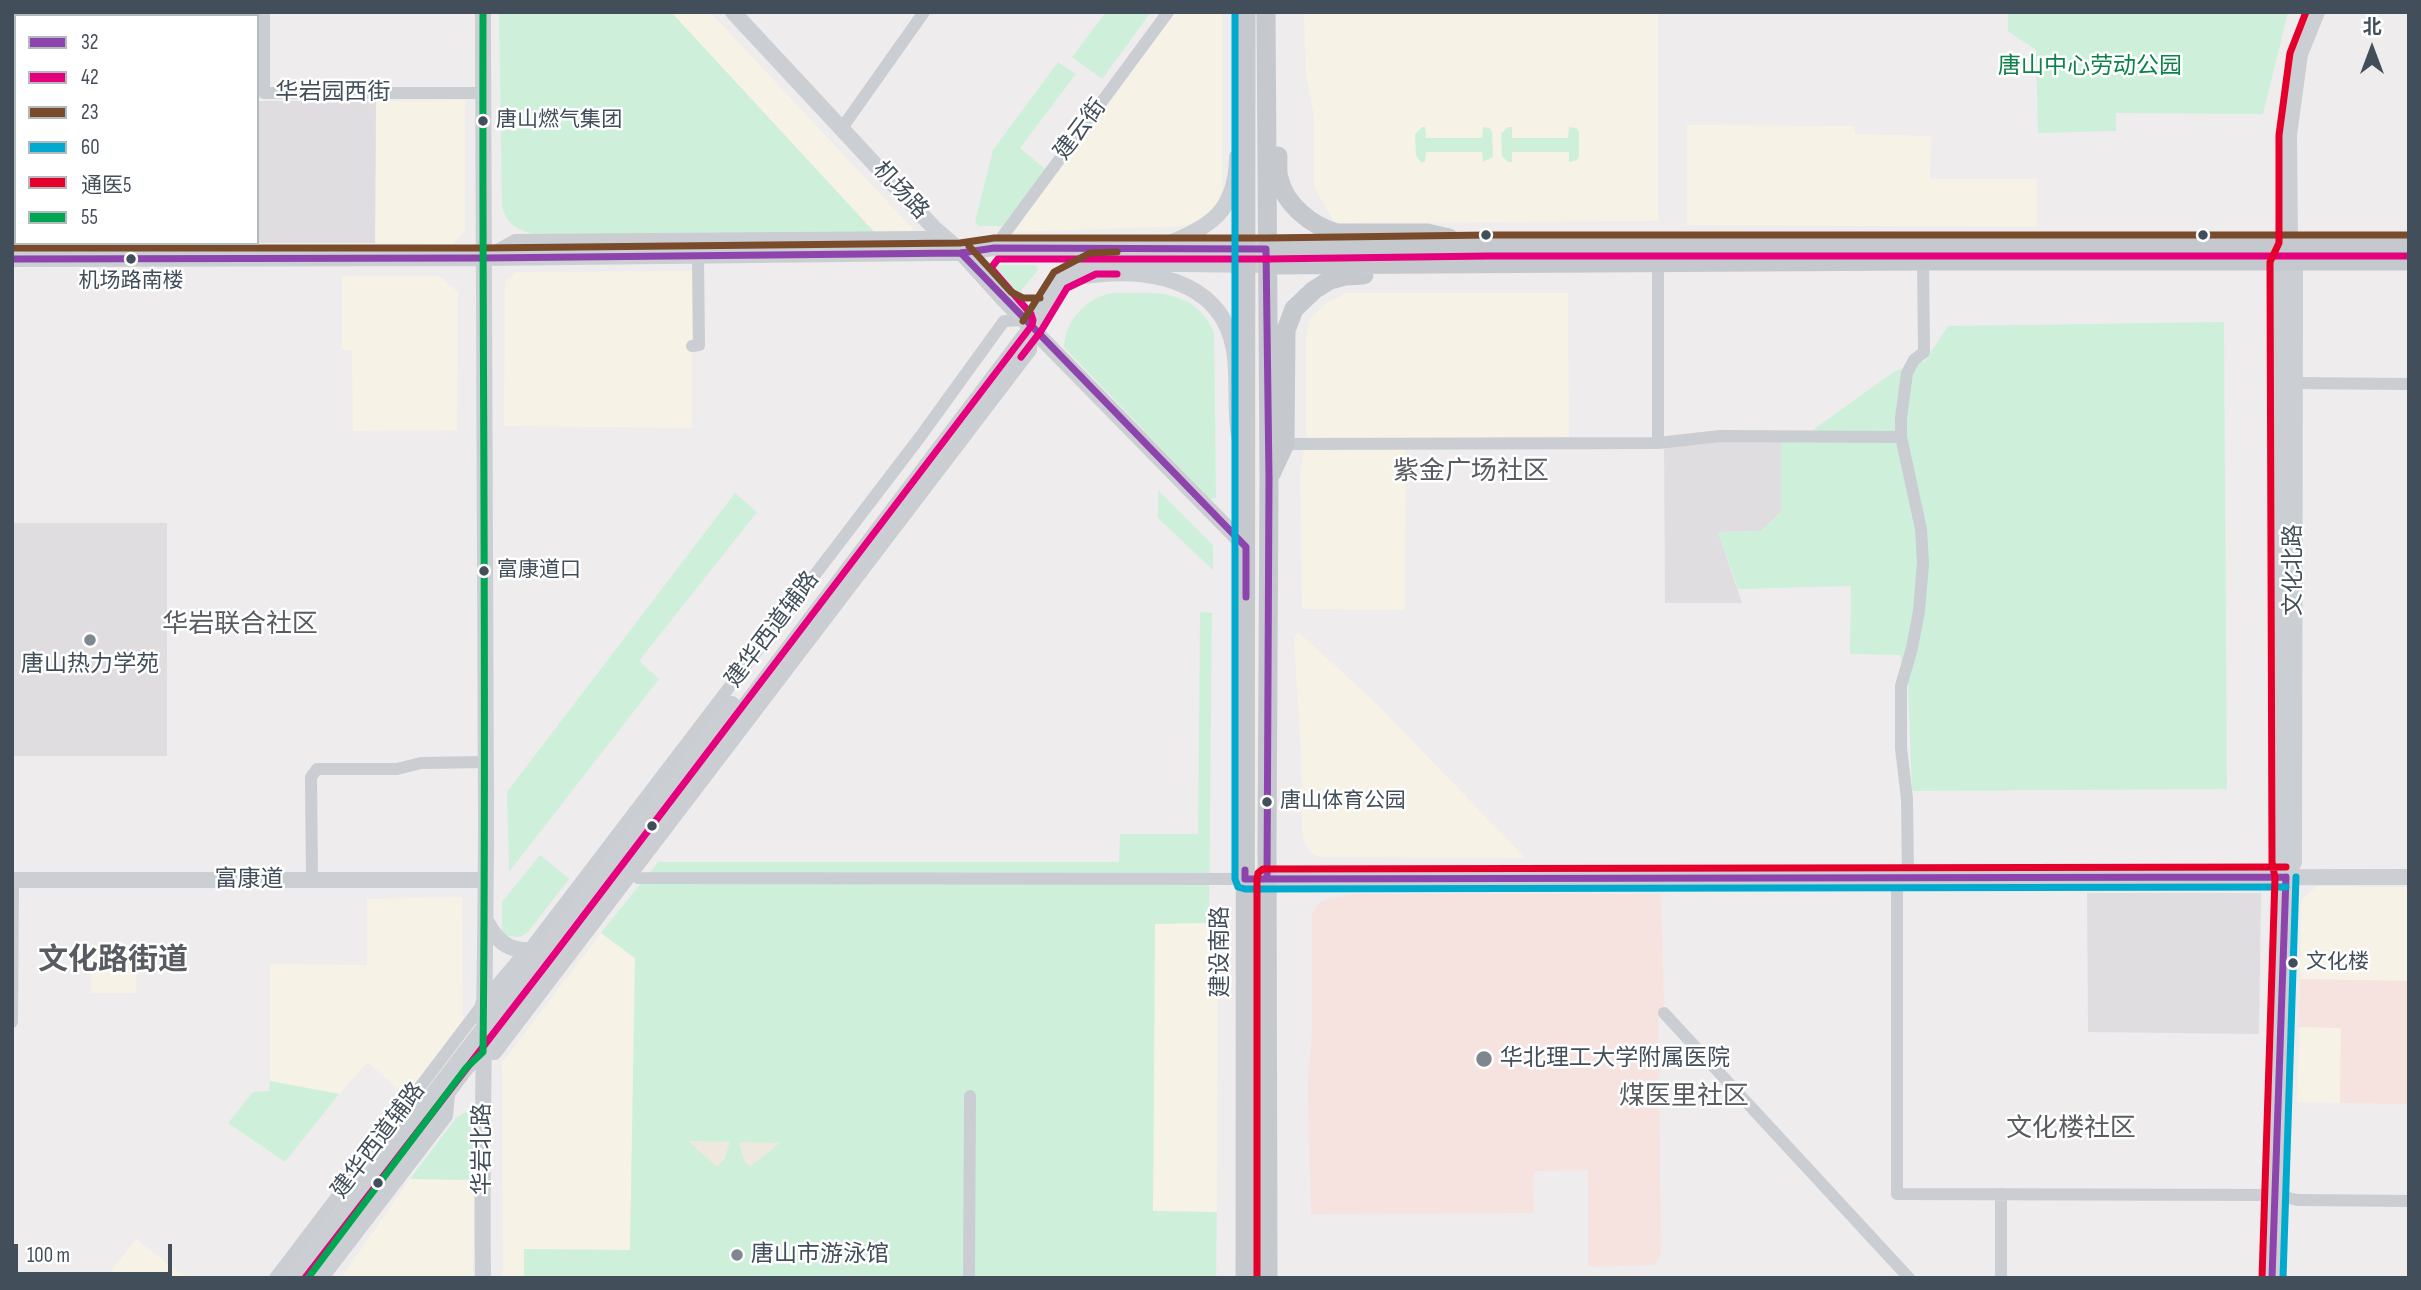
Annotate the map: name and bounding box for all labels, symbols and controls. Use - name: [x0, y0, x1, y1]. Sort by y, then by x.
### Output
- legend: [14, 14, 259, 245]
- north arrow: [2337, 14, 2407, 84]
- text: 北: [2362, 16, 2382, 39]
- text: 32: [81, 30, 98, 55]
- park label: 唐山中心劳动公园: [1998, 53, 2182, 81]
- text: 42: [81, 65, 99, 90]
- street label: 华岩园西街: [276, 79, 390, 107]
- street label: 建云街: [1049, 94, 1113, 166]
- text: 23: [81, 100, 99, 125]
- place label: 唐山燃气集团: [496, 108, 622, 134]
- marker: 唐山燃气集团: [476, 114, 490, 128]
- text: 60: [81, 135, 100, 160]
- street label: 机场路: [866, 156, 934, 226]
- text: 通医5: [81, 173, 131, 198]
- text: 55: [81, 205, 98, 230]
- unlabelled marker: [1479, 228, 1493, 242]
- unlabelled marker: [2196, 228, 2210, 242]
- marker: 机场路南楼: [124, 252, 138, 266]
- place label: 机场路南楼: [79, 269, 183, 295]
- district label: 紫金广场社区: [1393, 456, 1549, 488]
- street label: 文化北路: [2280, 524, 2308, 616]
- place label: 富康道口: [497, 558, 581, 584]
- marker: 富康道口: [477, 564, 491, 578]
- street label: 建华西道辅路: [720, 567, 826, 693]
- district label: 华岩联合社区: [162, 609, 318, 641]
- marker: 唐山热力学苑: [82, 632, 98, 648]
- place label: 唐山热力学苑: [21, 651, 159, 679]
- place label: 唐山体育公园: [1280, 789, 1406, 815]
- marker: 唐山体育公园: [1260, 795, 1274, 809]
- unlabelled marker: [645, 819, 659, 833]
- street label: 富康道: [215, 866, 283, 894]
- street label: 建设南路: [1207, 906, 1235, 998]
- district label: 文化路街道: [38, 943, 188, 979]
- place label: 文化楼: [2306, 950, 2369, 976]
- marker: 文化楼: [2286, 956, 2300, 970]
- place label: 华北理工大学附属医院: [1500, 1045, 1730, 1073]
- marker: 华北理工大学附属医院: [1474, 1049, 1494, 1069]
- street label: 建华西道辅路: [326, 1078, 432, 1204]
- district label: 煤医里社区: [1619, 1081, 1749, 1113]
- street label: 华岩北路: [469, 1103, 497, 1195]
- district label: 文化楼社区: [2006, 1113, 2136, 1145]
- unlabelled marker: [371, 1176, 385, 1190]
- scale bar: [18, 1230, 175, 1274]
- place label: 唐山市游泳馆: [751, 1241, 889, 1269]
- text: 100 m: [27, 1243, 70, 1268]
- marker: 唐山市游泳馆: [729, 1247, 745, 1263]

